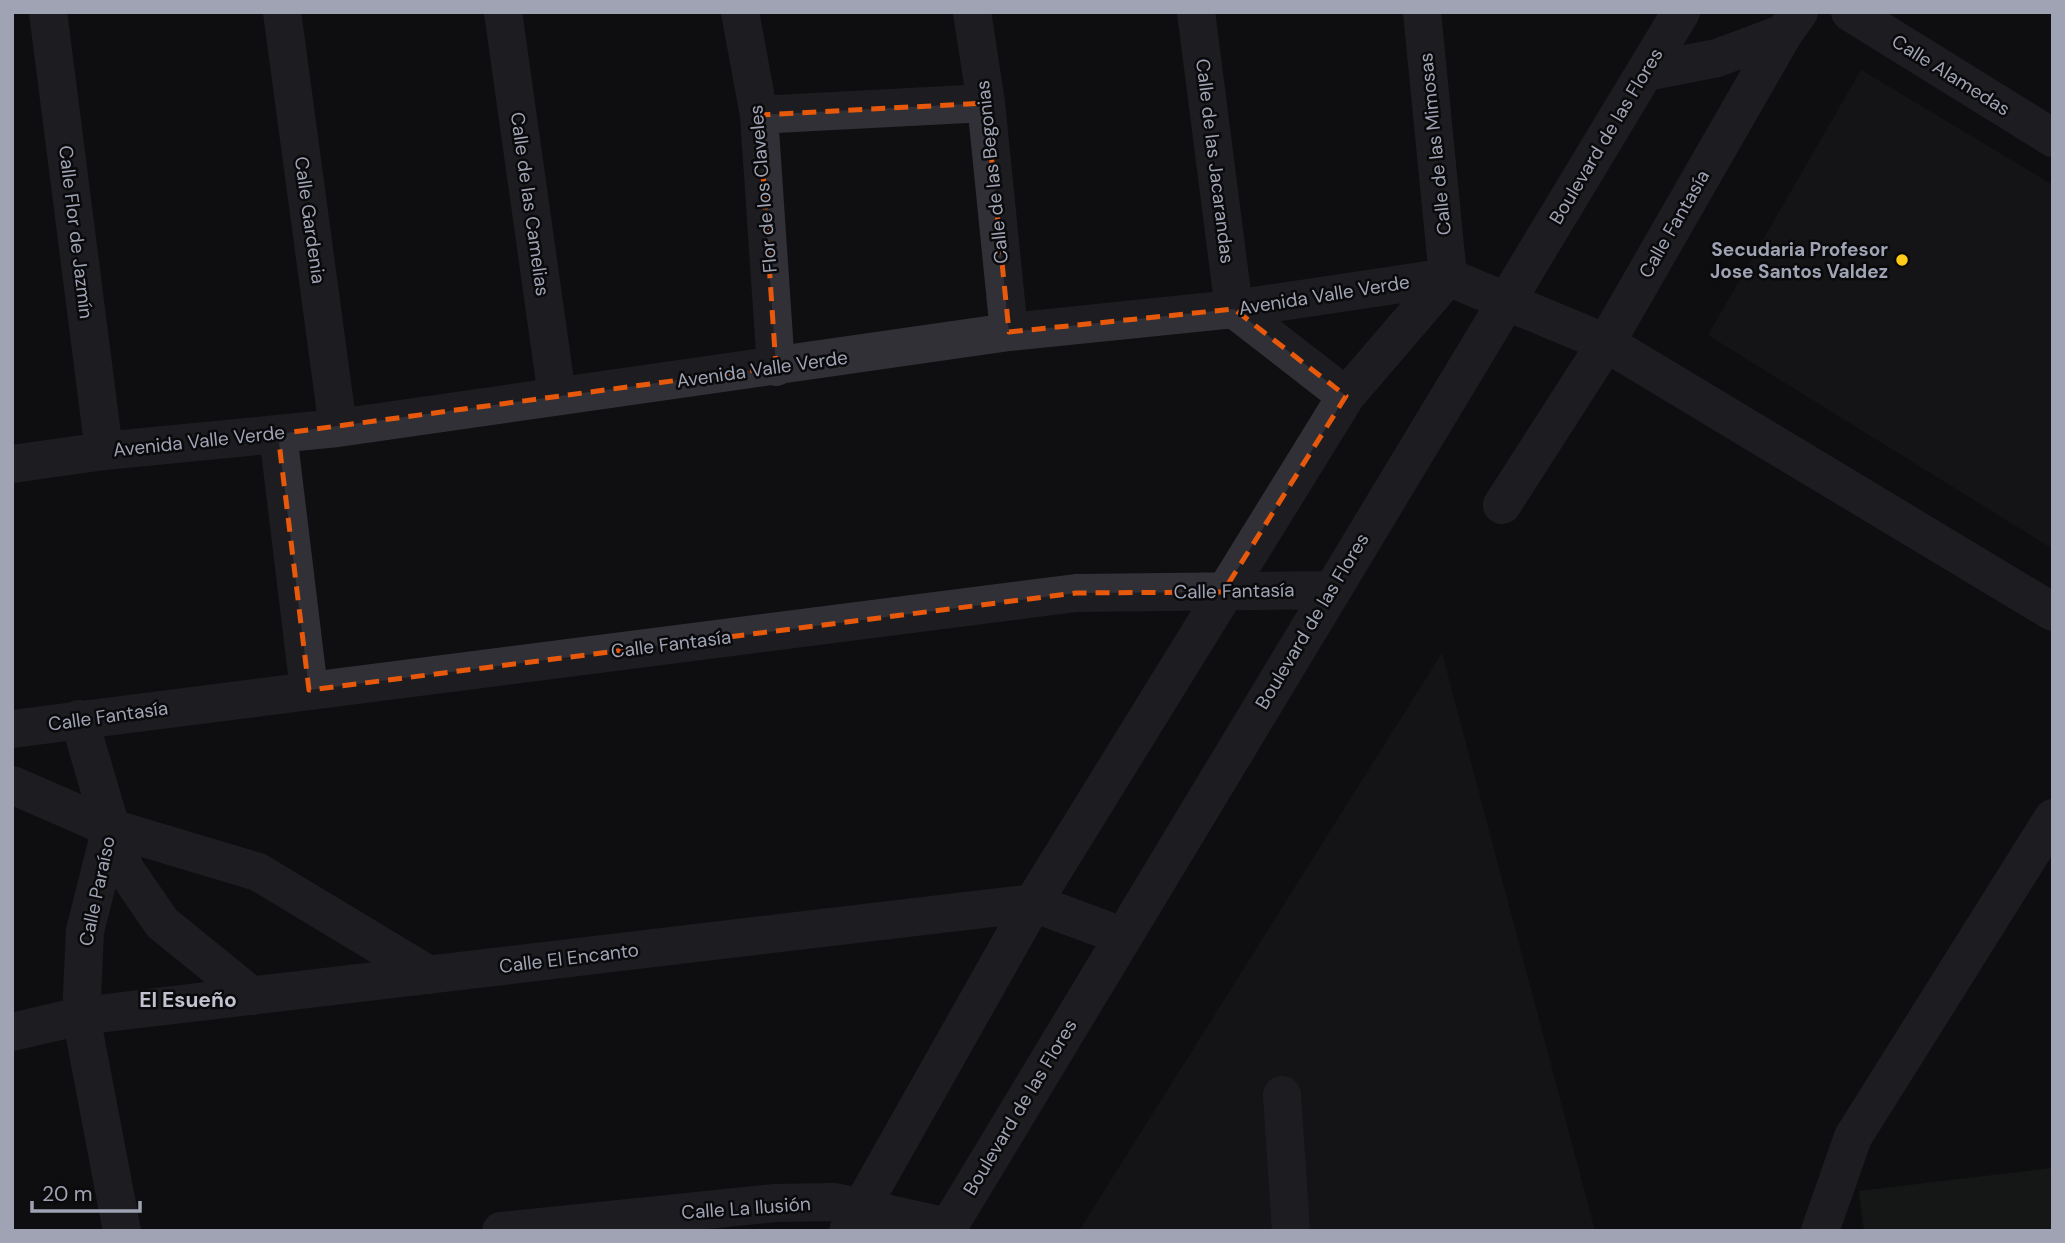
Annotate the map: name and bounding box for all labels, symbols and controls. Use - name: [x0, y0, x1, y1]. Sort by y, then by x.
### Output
- street label: Calle Alamedas: [1887, 29, 2015, 121]
- street label: Boulevard de las Flores: [1543, 43, 1669, 229]
- street label: Calle de las Mimosas: [1413, 52, 1457, 236]
- street label: Calle de las Jacarandas: [1190, 57, 1240, 265]
- street label: Calle de las Begonias: [970, 79, 1014, 265]
- street label: Flor de los Claveles: [743, 104, 783, 274]
- street label: Calle de las Camelias: [505, 110, 555, 298]
- street label: Calle Flor de Jazmín: [53, 144, 99, 320]
- street label: Calle Gardenia: [289, 155, 331, 285]
- street label: Calle Fantasía: [1633, 165, 1715, 283]
- place label: Secudaria Profesor Jose Santos Valdez: [1710, 237, 1888, 284]
- marker: Secudaria Profesor Jose Santos Valdez: [1894, 252, 1910, 268]
- street label: Avenida Valle Verde: [1237, 269, 1411, 321]
- street label: Avenida Valle Verde: [675, 345, 849, 393]
- street label: Avenida Valle Verde: [112, 420, 286, 462]
- street label: Boulevard de las Flores: [1249, 528, 1375, 714]
- street label: Calle Fantasía: [1173, 577, 1295, 605]
- street label: Calle Fantasía: [609, 624, 733, 664]
- street label: Calle Fantasía: [46, 695, 170, 737]
- street label: Calle Paraíso: [73, 834, 121, 948]
- street label: Calle El Encanto: [498, 937, 640, 979]
- district label: El Esueño: [139, 986, 237, 1014]
- street label: Boulevard de las Flores: [957, 1014, 1083, 1200]
- scale bar: [32, 1170, 140, 1214]
- text: 20 m: [42, 1180, 93, 1208]
- street label: Calle La Ilusión: [681, 1191, 811, 1225]

